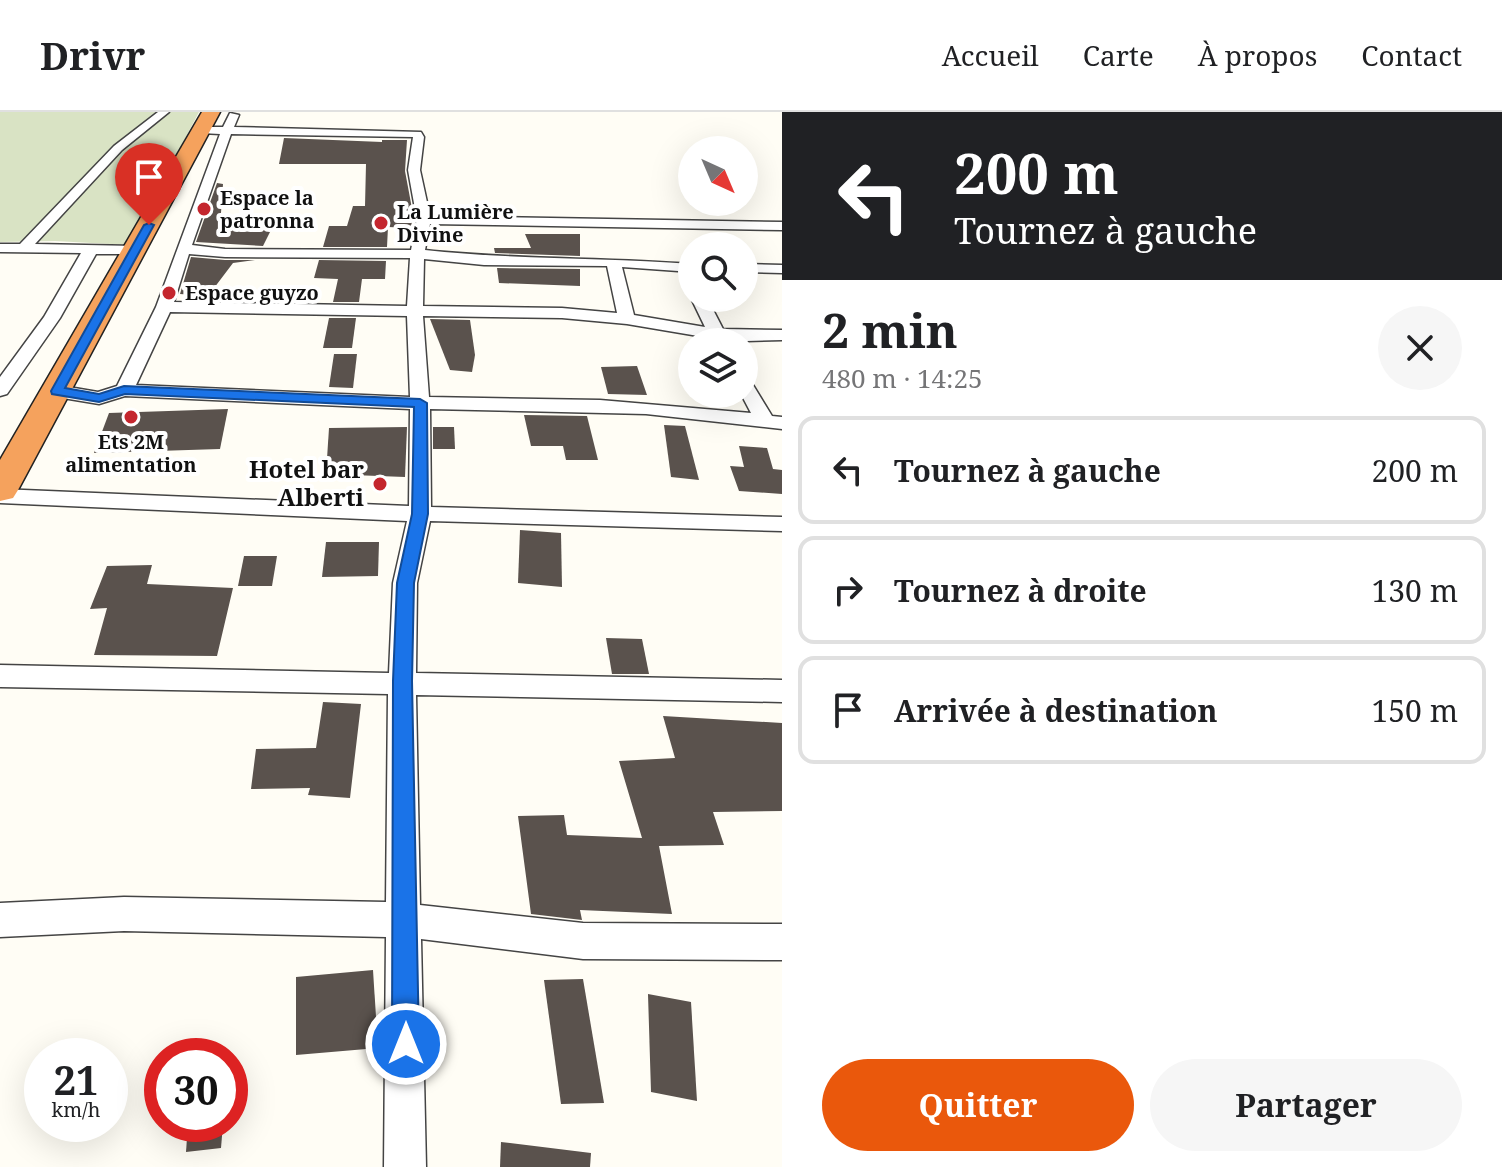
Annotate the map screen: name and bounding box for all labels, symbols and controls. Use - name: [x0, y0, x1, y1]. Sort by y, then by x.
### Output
- text: Drivr: [40, 29, 145, 81]
- text: Accueil: [942, 36, 1039, 74]
- text: Carte: [1083, 36, 1154, 74]
- text: À propos: [1198, 36, 1317, 74]
- text: Contact: [1361, 36, 1462, 74]
- text: 200 m: [954, 134, 1119, 210]
- north arrow: [678, 136, 758, 216]
- map controls: [678, 136, 758, 408]
- pin: [115, 143, 183, 225]
- icon: left: [822, 144, 926, 248]
- icon: arrive: [127, 155, 171, 199]
- place label: Espace la patronna: [220, 184, 314, 234]
- place label: La Lumière Divine: [397, 198, 514, 248]
- marker: Espace la patronna: [195, 200, 213, 218]
- text: Tournez à gauche: [954, 206, 1257, 255]
- marker: La Lumière Divine: [372, 214, 390, 232]
- button: search: [678, 232, 758, 312]
- place label: Espace guyzo: [185, 279, 319, 306]
- marker: Espace guyzo: [160, 284, 178, 302]
- text: 2 min: [822, 297, 958, 362]
- button: close: [1378, 306, 1462, 390]
- button: layers: [678, 328, 758, 408]
- text: 480 m · 14:25: [822, 360, 983, 396]
- marker: Ets 2M alimentation: [122, 408, 140, 426]
- place label: Ets 2M alimentation: [65, 428, 197, 478]
- icon: left: [826, 448, 870, 492]
- text: Tournez à gauche: [894, 450, 1161, 491]
- text: 200 m: [1372, 450, 1458, 491]
- place label: Hotel bar Alberti: [249, 452, 365, 513]
- marker: Hotel bar Alberti: [371, 475, 389, 493]
- icon: right: [826, 568, 870, 612]
- text: Tournez à droite: [894, 570, 1147, 611]
- text: 130 m: [1372, 570, 1458, 611]
- icon: arrive: [826, 688, 870, 732]
- text: Arrivée à destination: [894, 690, 1218, 731]
- text: 150 m: [1372, 690, 1458, 731]
- position arrow: [364, 1002, 448, 1086]
- speed limit sign: 30: [144, 1038, 248, 1142]
- text: 21: [53, 1052, 99, 1107]
- button: Quitter: [822, 1059, 1134, 1151]
- button: Partager: [1150, 1059, 1462, 1151]
- text: km/h: [51, 1096, 101, 1123]

